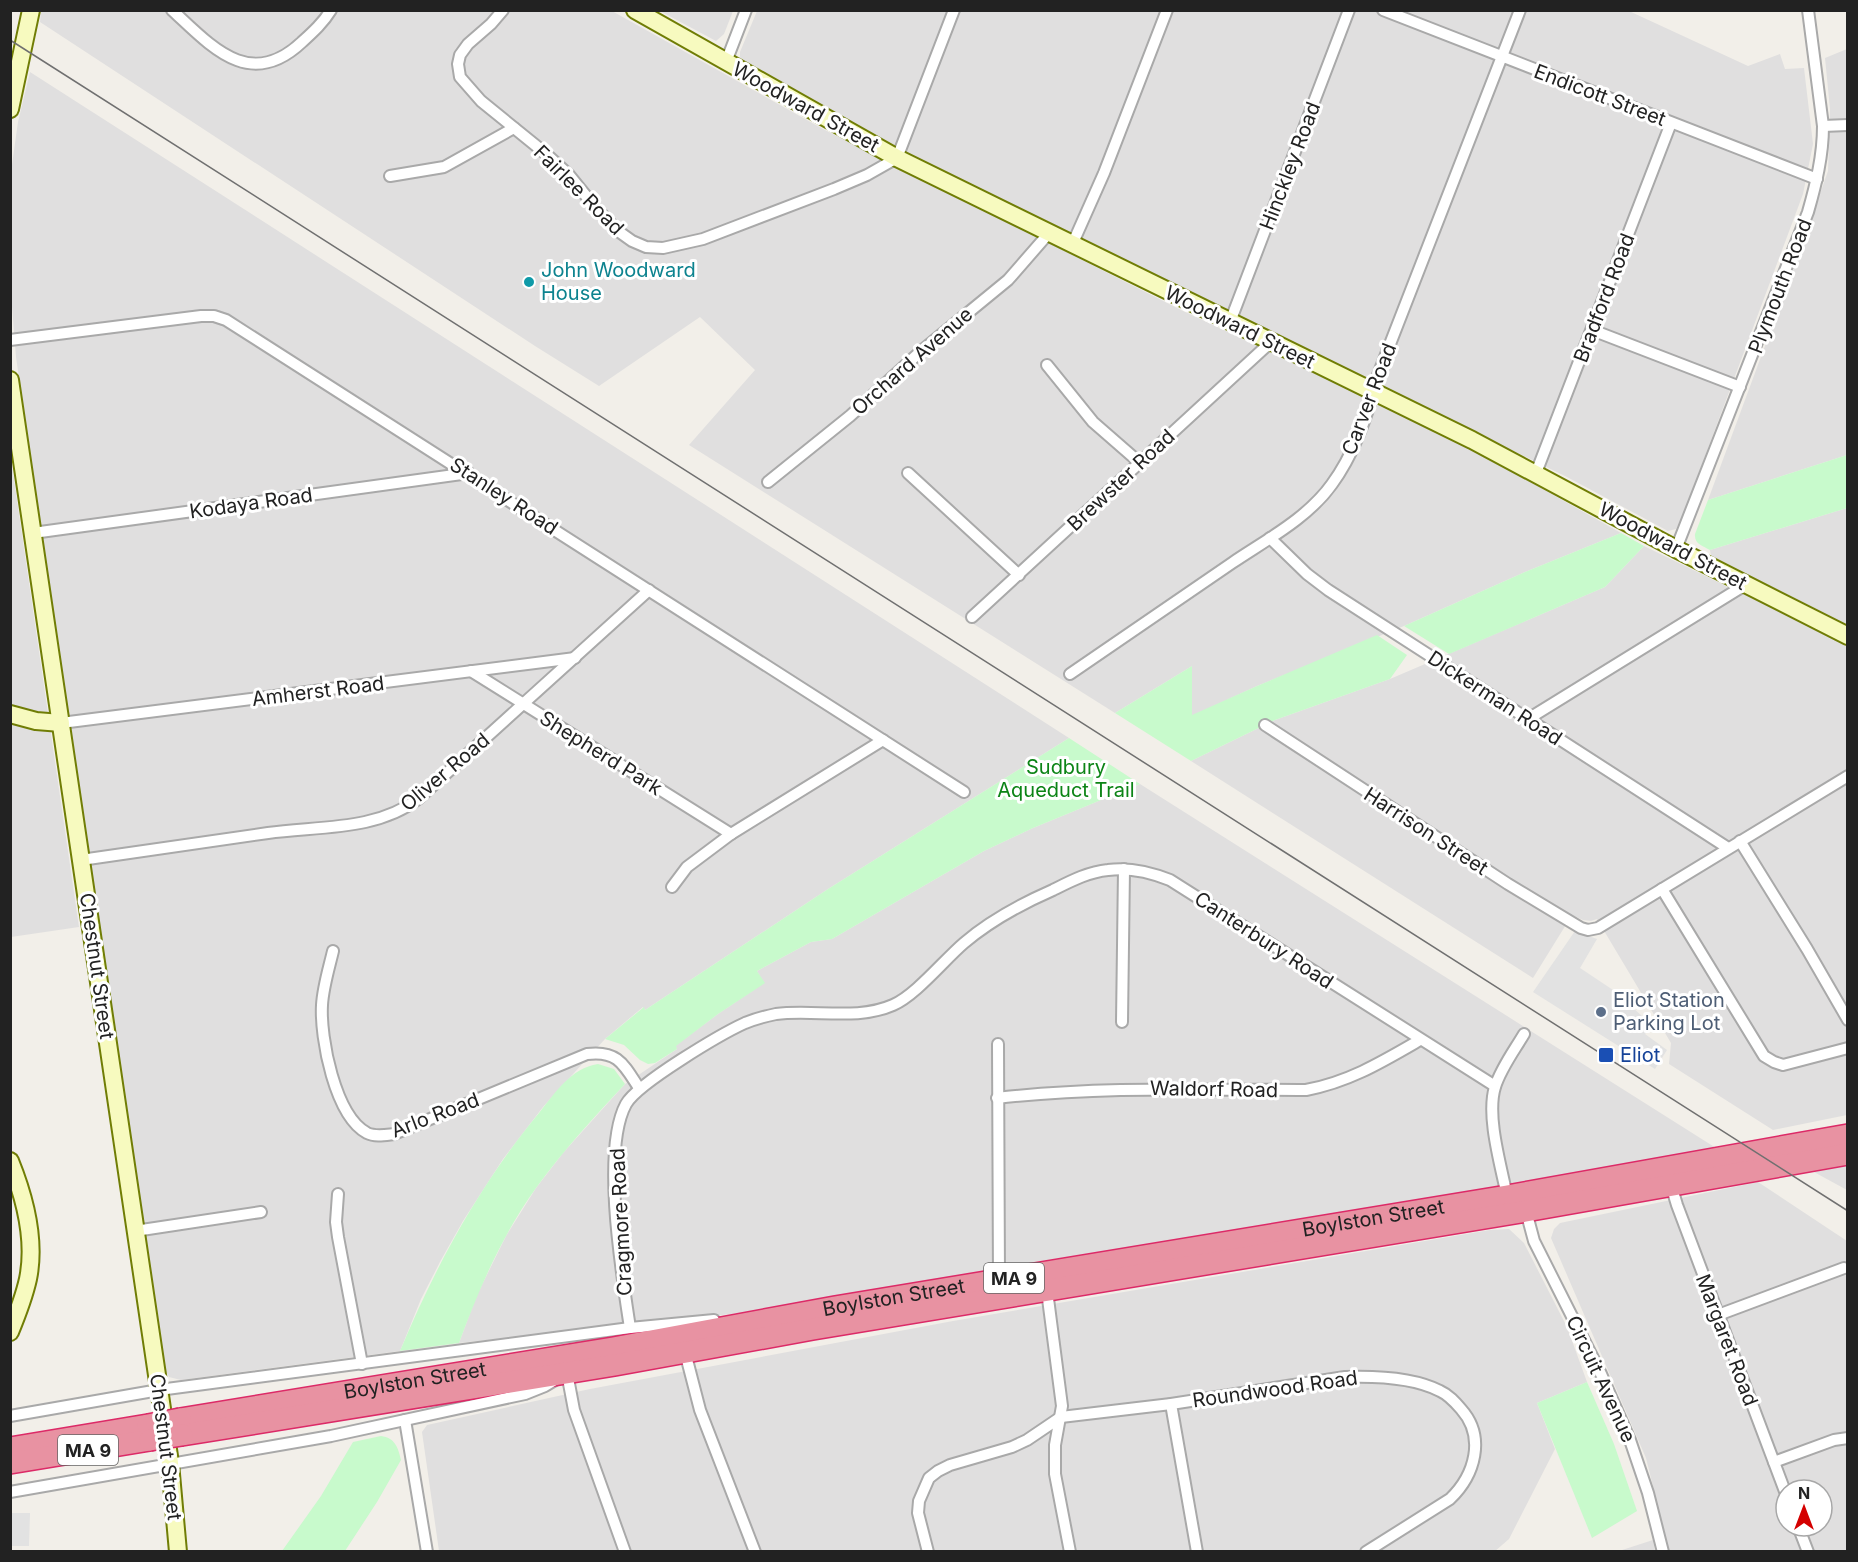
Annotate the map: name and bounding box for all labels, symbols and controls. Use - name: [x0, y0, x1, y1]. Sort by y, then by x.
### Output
- street label: Woodward Street: [728, 57, 884, 157]
- street label: Endicott Street: [1531, 59, 1670, 131]
- street label: Hinckley Road: [1255, 99, 1325, 233]
- street label: Fairlee Road: [529, 140, 629, 240]
- street label: Plymouth Road: [1743, 215, 1817, 357]
- street label: Bradford Road: [1568, 230, 1640, 366]
- place label: John Woodward House: [541, 258, 696, 305]
- marker: John Woodward House: [522, 275, 536, 289]
- street label: Woodward Street: [1161, 280, 1319, 374]
- street label: Orchard Avenue: [847, 302, 977, 420]
- street label: Carver Road: [1337, 340, 1401, 458]
- street label: Brewster Road: [1062, 424, 1180, 536]
- street label: Stanley Road: [446, 452, 562, 540]
- street label: Kodaya Road: [188, 482, 314, 524]
- street label: Woodward Street: [1595, 497, 1751, 595]
- street label: Dickerman Road: [1423, 646, 1567, 750]
- street label: Amherst Road: [250, 671, 386, 711]
- street label: Shepherd Park: [535, 706, 667, 800]
- street label: Oliver Road: [396, 728, 494, 816]
- park label: Sudbury Aqueduct Trail: [997, 755, 1135, 802]
- street label: Harrison Street: [1359, 782, 1493, 880]
- street label: Canterbury Road: [1190, 886, 1338, 994]
- street label: Chestnut Street: [75, 891, 119, 1041]
- place label: Eliot Station Parking Lot: [1613, 988, 1725, 1035]
- marker: Eliot Station Parking Lot: [1594, 1005, 1608, 1019]
- place label: Eliot: [1620, 1043, 1661, 1067]
- marker: Eliot: [1597, 1046, 1615, 1064]
- street label: Waldorf Road: [1150, 1076, 1278, 1102]
- street label: Arlo Road: [388, 1087, 482, 1143]
- street label: Cragmore Road: [605, 1148, 637, 1296]
- street label: Boylston Street: [1300, 1194, 1446, 1242]
- road number: MA 9: [984, 1263, 1044, 1293]
- street label: Margaret Road: [1691, 1271, 1763, 1409]
- street label: Boylston Street: [821, 1274, 967, 1321]
- street label: Circuit Avenue: [1561, 1312, 1641, 1446]
- street label: Boylston Street: [342, 1357, 488, 1404]
- street label: Roundwood Road: [1191, 1366, 1359, 1412]
- street label: Chestnut Street: [145, 1372, 187, 1522]
- road number: MA 9: [58, 1435, 118, 1465]
- north arrow: [1774, 1478, 1834, 1538]
- text: N: [1798, 1483, 1810, 1503]

